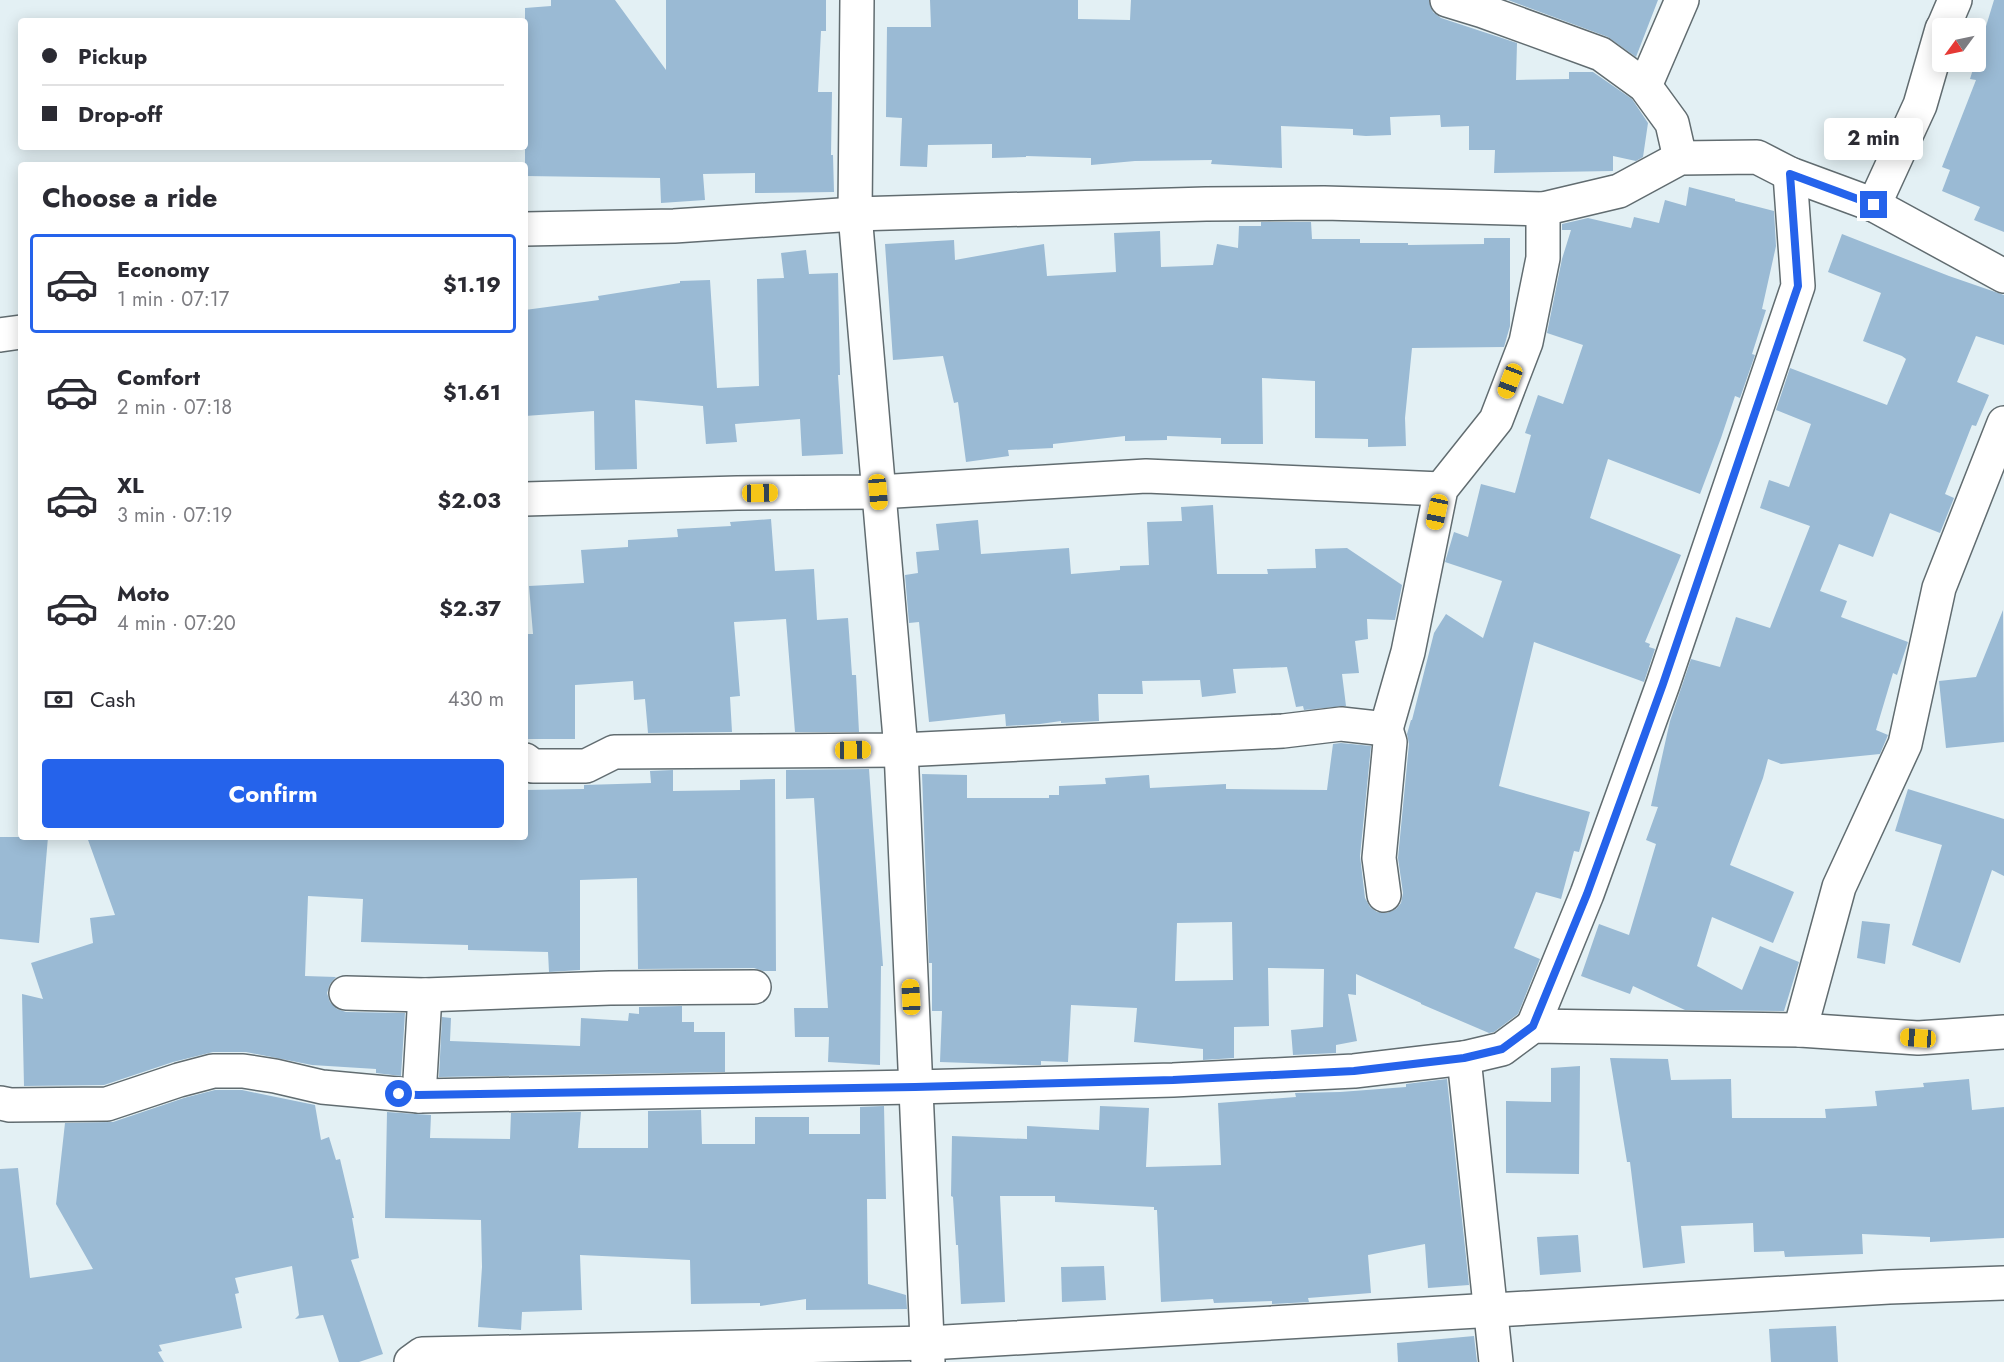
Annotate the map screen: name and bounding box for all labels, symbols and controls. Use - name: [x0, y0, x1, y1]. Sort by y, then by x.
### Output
- north arrow: [1932, 18, 1986, 72]
- map controls: [1932, 18, 1986, 72]
- text: Pickup: [78, 40, 147, 72]
- text: Drop-off: [78, 98, 162, 130]
- callout: 2 min: [1824, 118, 1924, 160]
- text: 2 min: [1847, 124, 1900, 153]
- text: Choose a ride: [42, 178, 217, 217]
- route end: [1860, 191, 1887, 218]
- text: Economy: [117, 253, 209, 285]
- icon: car: [45, 257, 99, 311]
- text: $1.19: [443, 268, 501, 300]
- text: 1 min · 07:17: [117, 285, 229, 314]
- text: Comfort: [117, 361, 200, 393]
- car: [1495, 361, 1525, 401]
- icon: car: [45, 365, 99, 419]
- text: $1.61: [443, 376, 501, 408]
- text: 2 min · 07:18: [117, 393, 232, 422]
- text: XL: [117, 469, 144, 501]
- icon: car: [45, 473, 99, 527]
- car: [867, 473, 889, 511]
- text: $2.03: [438, 484, 501, 516]
- car: [742, 484, 778, 502]
- car: [1424, 493, 1450, 531]
- text: 3 min · 07:19: [117, 501, 232, 530]
- text: Moto: [117, 577, 170, 609]
- icon: car: [45, 581, 99, 635]
- text: $2.37: [439, 592, 501, 624]
- text: 4 min · 07:20: [117, 609, 236, 638]
- icon: cash: [42, 683, 75, 716]
- text: Cash: [90, 683, 136, 715]
- text: 430 m: [448, 685, 504, 714]
- car: [835, 741, 871, 759]
- button: Confirm: [42, 759, 504, 828]
- car: [901, 979, 921, 1015]
- car: [1899, 1028, 1937, 1048]
- route start: [385, 1080, 412, 1107]

